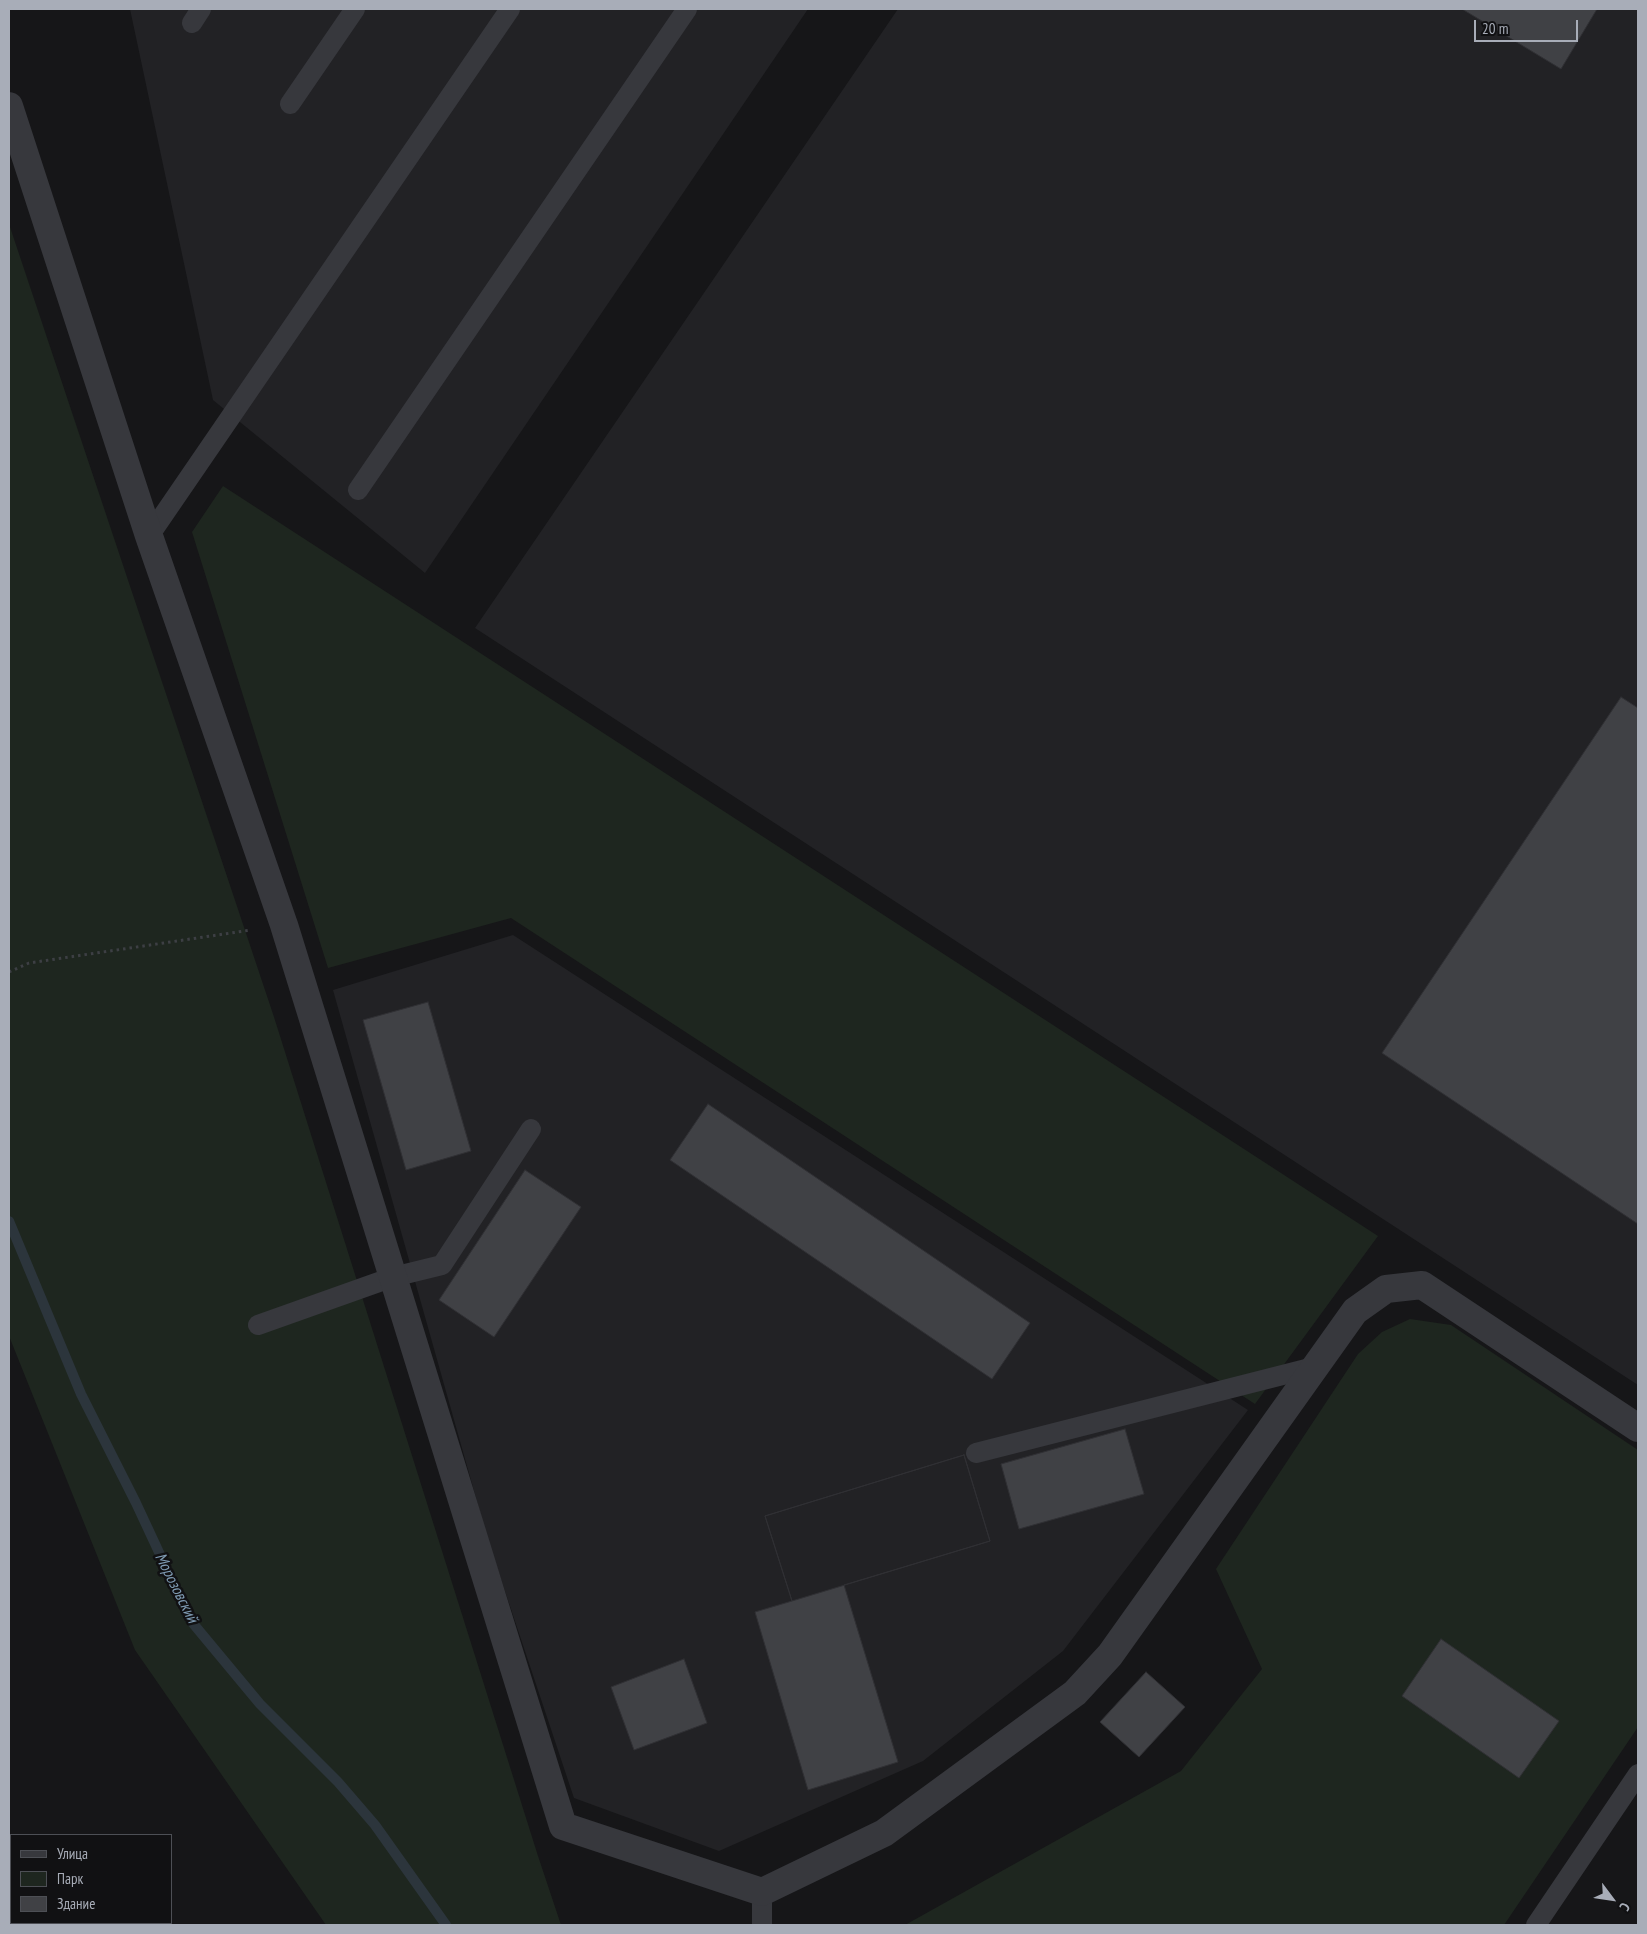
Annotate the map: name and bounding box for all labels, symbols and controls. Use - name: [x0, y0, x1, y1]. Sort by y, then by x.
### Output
- scale bar: [1477, 10, 1581, 42]
- text: 20 m: [1482, 19, 1508, 38]
- water label: Морозовский: [150, 1550, 202, 1626]
- legend: [10, 1834, 172, 1924]
- text: Улица: [57, 1844, 88, 1863]
- text: Парк: [57, 1869, 83, 1888]
- north arrow: [1587, 1874, 1637, 1924]
- text: Здание: [57, 1894, 95, 1913]
- text: С: [1615, 1899, 1634, 1914]

